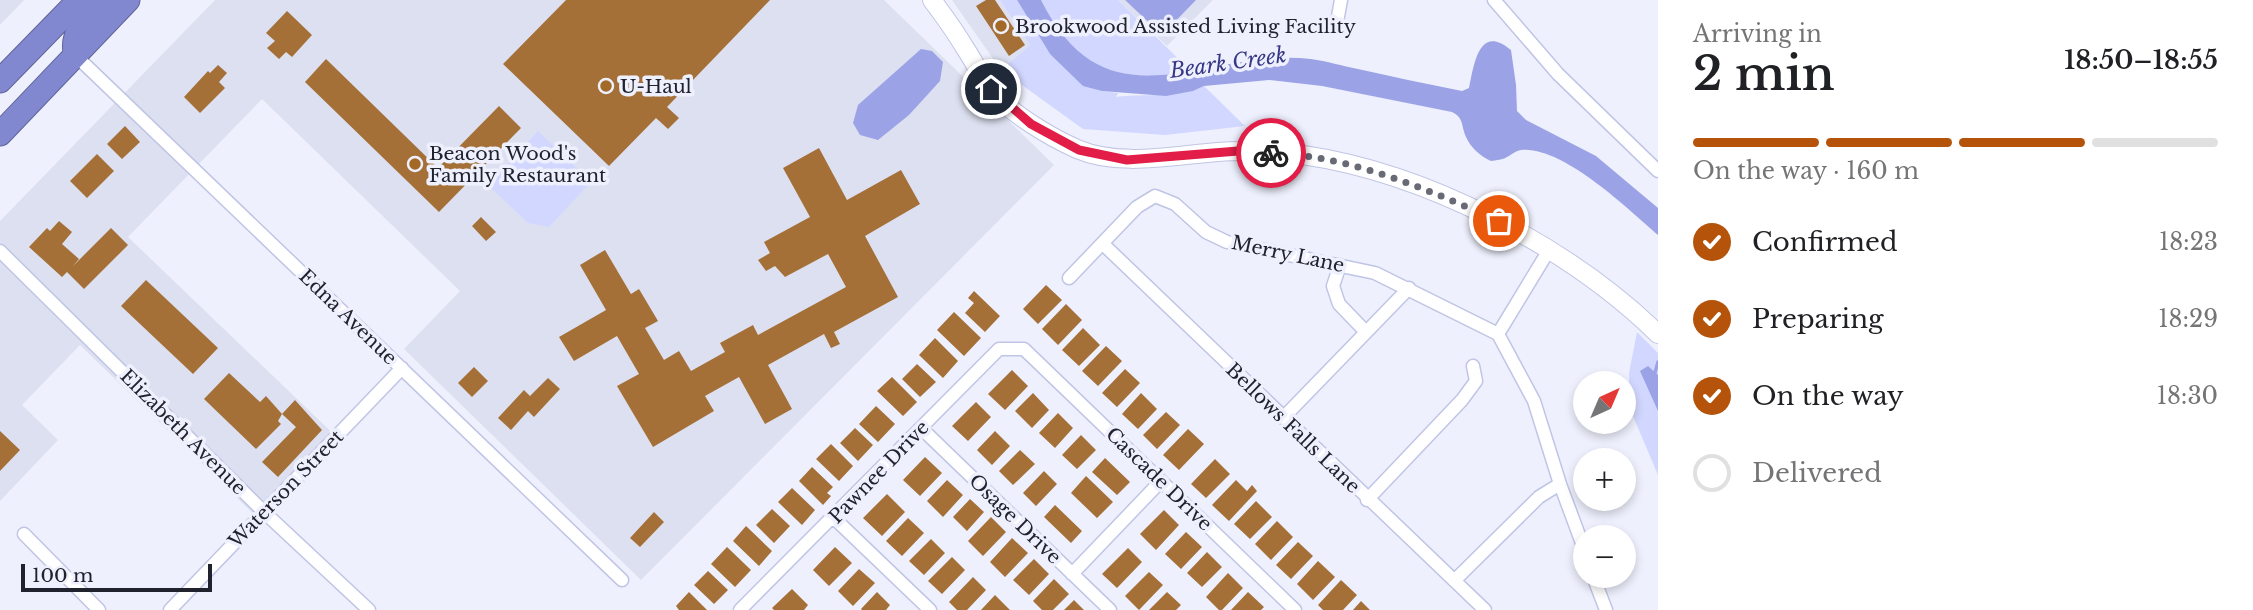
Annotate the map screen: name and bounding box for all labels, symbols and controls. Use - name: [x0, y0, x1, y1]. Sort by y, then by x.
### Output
- place label: Brookwood Assisted Living Facility: [1015, 15, 1356, 38]
- marker: Brookwood Assisted Living Facility: [993, 18, 1009, 34]
- text: Arriving in: [1693, 20, 1822, 48]
- water label: Beark Creek: [1167, 42, 1288, 84]
- text: 18:50–18:55: [2064, 44, 2218, 76]
- text: 2 min: [1693, 45, 1835, 102]
- pin: [961, 59, 1021, 119]
- icon: home: [972, 70, 1010, 108]
- place label: U-Haul: [620, 75, 692, 98]
- marker: U-Haul: [598, 78, 614, 94]
- courier: [1236, 118, 1306, 188]
- icon: bike: [1252, 134, 1290, 172]
- place label: Beacon Wood's Family Restaurant: [429, 142, 607, 187]
- marker: Beacon Wood's Family Restaurant: [407, 156, 423, 172]
- text: On the way · 160 m: [1693, 157, 1919, 185]
- pin: [1469, 191, 1529, 251]
- icon: bag: [1480, 202, 1518, 240]
- icon: check: [1693, 223, 1731, 261]
- text: Confirmed: [1752, 226, 1897, 258]
- text: 18:23: [2159, 228, 2218, 256]
- street label: Merry Lane: [1230, 231, 1346, 277]
- street label: Edna Avenue: [294, 265, 402, 369]
- icon: check: [1693, 300, 1731, 338]
- text: Preparing: [1752, 303, 1884, 335]
- text: 18:29: [2158, 305, 2218, 333]
- street label: Bellows Falls Lane: [1221, 358, 1365, 498]
- street label: Elizabeth Avenue: [115, 364, 251, 500]
- north arrow: [1573, 371, 1636, 434]
- map controls: [1573, 371, 1636, 588]
- icon: check: [1693, 377, 1731, 415]
- text: On the way: [1752, 380, 1904, 412]
- text: 18:30: [2157, 382, 2218, 410]
- street label: Pawnee Drive: [824, 416, 934, 528]
- street label: Cascade Drive: [1101, 423, 1217, 535]
- street label: Waterson Street: [223, 425, 349, 553]
- button: +: [1573, 448, 1636, 511]
- text: Delivered: [1752, 457, 1882, 489]
- street label: Osage Drive: [964, 469, 1066, 569]
- button: −: [1573, 525, 1636, 588]
- scale bar: [21, 561, 212, 593]
- text: 100 m: [32, 564, 93, 587]

